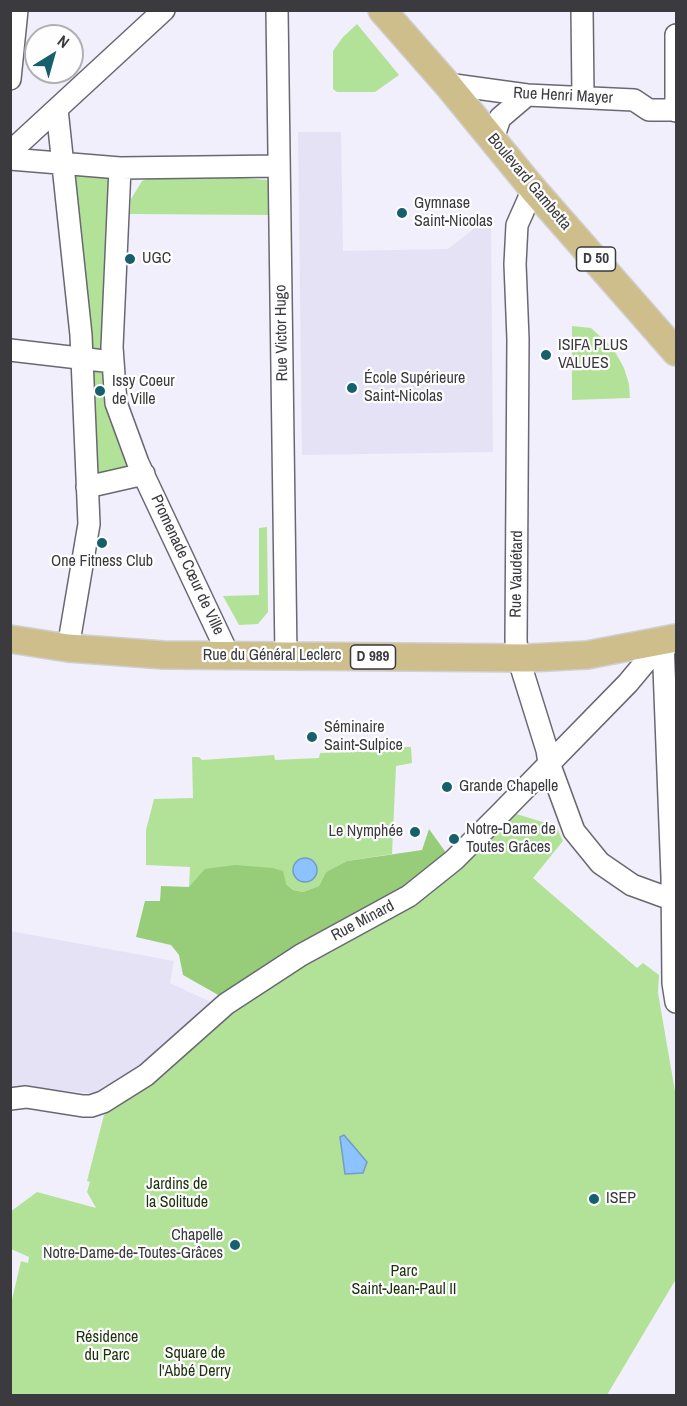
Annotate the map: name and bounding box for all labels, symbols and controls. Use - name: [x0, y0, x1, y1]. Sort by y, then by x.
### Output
- north arrow: [24, 24, 84, 84]
- text: N: [53, 30, 74, 53]
- street label: Rue Henri Mayer: [513, 84, 613, 108]
- street label: Boulevard Gambetta: [483, 130, 575, 234]
- place label: Gymnase Saint-Nicolas: [414, 194, 493, 232]
- marker: Gymnase Saint-Nicolas: [395, 206, 409, 220]
- road number: D 50: [576, 247, 616, 271]
- place label: UGC: [142, 249, 171, 269]
- marker: UGC: [123, 252, 137, 266]
- street label: Rue Victor Hugo: [272, 284, 292, 382]
- place label: ISIFA PLUS VALUES: [558, 336, 628, 374]
- marker: ISIFA PLUS VALUES: [539, 348, 553, 362]
- place label: École Supérieure Saint-Nicolas: [364, 369, 465, 407]
- place label: Issy Coeur de Ville: [112, 372, 175, 410]
- marker: École Supérieure Saint-Nicolas: [345, 381, 359, 395]
- marker: Issy Coeur de Ville: [93, 384, 107, 398]
- street label: Promenade Cœur de Ville: [146, 492, 228, 638]
- street label: Rue Vaudétard: [507, 530, 527, 618]
- marker: One Fitness Club: [95, 536, 109, 550]
- place label: One Fitness Club: [51, 552, 153, 572]
- road number: D 989: [350, 645, 395, 669]
- street label: Rue du Général Leclerc: [203, 646, 341, 666]
- place label: Séminaire Saint-Sulpice: [324, 718, 403, 756]
- marker: Séminaire Saint-Sulpice: [305, 730, 319, 744]
- place label: Grande Chapelle: [459, 777, 558, 797]
- marker: Grande Chapelle: [440, 780, 454, 794]
- place label: Notre-Dame de Toutes Grâces: [466, 820, 556, 858]
- place label: Le Nymphée: [329, 822, 403, 842]
- marker: Le Nymphée: [408, 825, 422, 839]
- marker: Notre-Dame de Toutes Grâces: [447, 832, 461, 846]
- street label: Rue Minard: [328, 896, 398, 946]
- park label: Jardins de la Solitude: [146, 1175, 208, 1213]
- place label: ISEP: [606, 1189, 636, 1209]
- marker: ISEP: [587, 1192, 601, 1206]
- place label: Chapelle Notre-Dame-de-Toutes-Grâces: [43, 1226, 223, 1264]
- marker: Chapelle Notre-Dame-de-Toutes-Grâces: [228, 1238, 242, 1252]
- park label: Parc Saint-Jean-Paul II: [351, 1262, 457, 1300]
- park label: Résidence du Parc: [76, 1328, 138, 1366]
- park label: Square de l'Abbé Derry: [159, 1344, 231, 1382]

